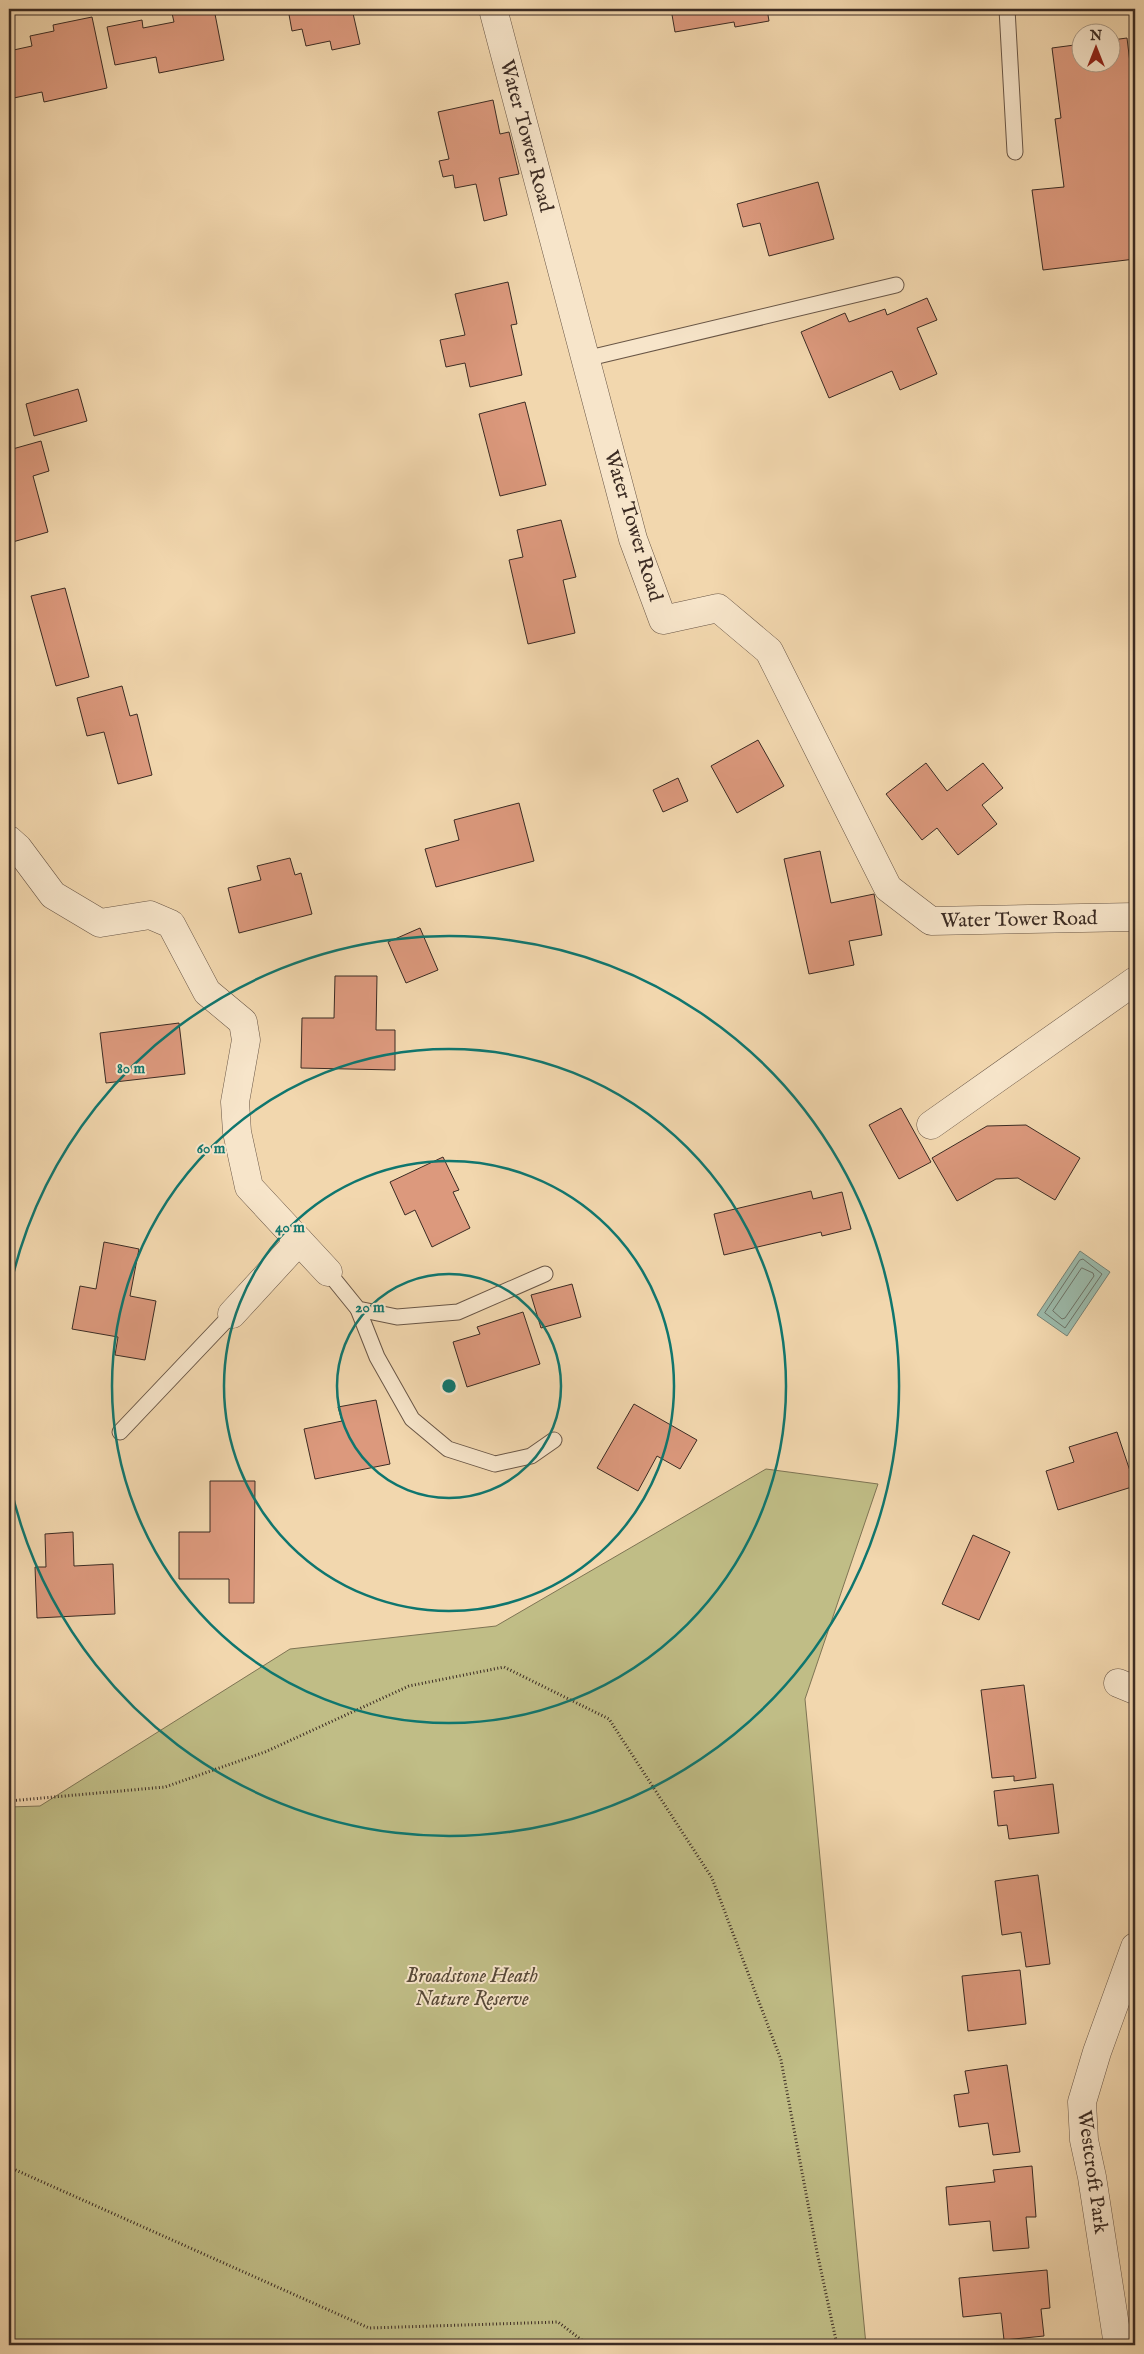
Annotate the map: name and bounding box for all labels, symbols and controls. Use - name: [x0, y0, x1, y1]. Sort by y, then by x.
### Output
- north arrow: [1072, 22, 1122, 72]
- text: N: [1089, 27, 1102, 45]
- street label: Water Tower Road: [494, 57, 558, 215]
- street label: Water Tower Road: [598, 447, 668, 605]
- street label: Water Tower Road: [940, 906, 1098, 934]
- text: 80 m: [117, 1059, 145, 1078]
- text: 60 m: [197, 1139, 226, 1158]
- text: 40 m: [275, 1218, 305, 1237]
- text: 20 m: [355, 1298, 385, 1317]
- centre of rings: [440, 1377, 458, 1395]
- park label: Broadstone Heath Nature Reserve: [406, 1964, 539, 2012]
- street label: Westcroft Park: [1071, 2109, 1113, 2236]

